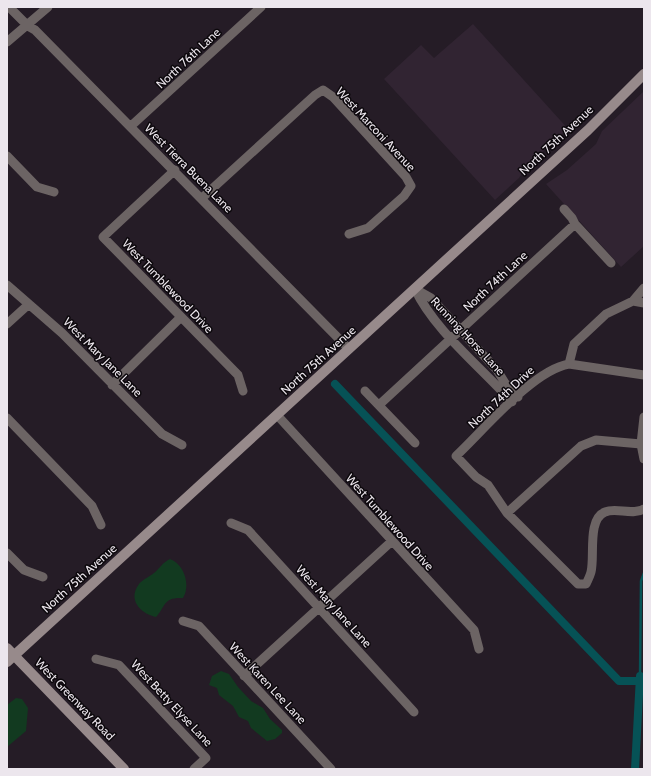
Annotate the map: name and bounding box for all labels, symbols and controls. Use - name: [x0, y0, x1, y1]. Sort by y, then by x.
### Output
- street label: North 76th Lane: [153, 24, 223, 92]
- street label: West Marconi Avenue: [333, 84, 419, 174]
- street label: North 75th Avenue: [516, 102, 596, 178]
- street label: West Tierra Buena Lane: [142, 121, 236, 215]
- street label: West Tumblewood Drive: [119, 236, 217, 336]
- street label: North 74th Lane: [460, 247, 530, 315]
- street label: Running Horse Lane: [428, 294, 508, 378]
- street label: West Mary Jane Lane: [60, 314, 146, 400]
- street label: North 75th Avenue: [277, 322, 359, 398]
- street label: North 74th Drive: [465, 363, 537, 431]
- street label: West Tumblewood Drive: [343, 471, 437, 573]
- street label: North 75th Avenue: [38, 540, 120, 616]
- street label: West Mary Jane Lane: [293, 562, 375, 650]
- street label: West Karen Lee Lane: [226, 639, 310, 727]
- street label: West Greenway Road: [32, 655, 118, 743]
- street label: West Betty Elyse Lane: [128, 657, 216, 749]

